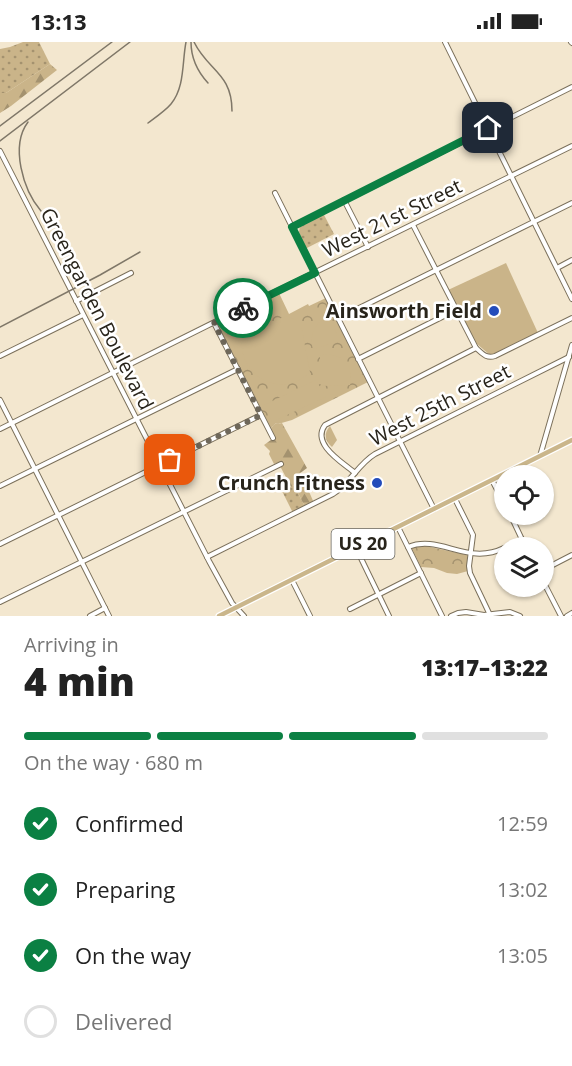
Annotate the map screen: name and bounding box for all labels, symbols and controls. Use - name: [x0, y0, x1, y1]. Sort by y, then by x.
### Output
- text: 13:13: [30, 6, 87, 36]
- pin: [462, 102, 513, 153]
- icon: home: [471, 111, 504, 144]
- street label: West 21st Street: [317, 172, 466, 263]
- street label: Greengarden Boulevard: [35, 203, 160, 414]
- courier: [213, 278, 273, 338]
- icon: bike: [227, 292, 260, 325]
- place label: Ainsworth Field: [326, 297, 482, 324]
- marker: Ainsworth Field: [487, 304, 501, 318]
- street label: West 25th Street: [365, 357, 515, 452]
- pin: [144, 434, 195, 485]
- icon: bag: [153, 443, 186, 476]
- map controls: [494, 465, 554, 597]
- button: locate: [494, 465, 554, 525]
- place label: Crunch Fitness: [218, 469, 365, 496]
- marker: Crunch Fitness: [370, 476, 384, 490]
- road number: US 20: [332, 529, 394, 559]
- button: layers: [494, 537, 554, 597]
- text: Arriving in: [24, 631, 119, 658]
- text: 13:17–13:22: [421, 652, 548, 682]
- text: 4 min: [24, 654, 135, 707]
- text: On the way · 680 m: [24, 749, 203, 776]
- icon: check: [24, 807, 57, 840]
- text: Confirmed: [75, 808, 184, 838]
- text: 12:59: [497, 810, 548, 837]
- icon: check: [24, 873, 57, 906]
- text: Preparing: [75, 874, 175, 904]
- text: 13:02: [497, 876, 548, 903]
- icon: check: [24, 939, 57, 972]
- text: On the way: [75, 940, 191, 970]
- text: 13:05: [497, 942, 548, 969]
- text: Delivered: [75, 1006, 173, 1036]

